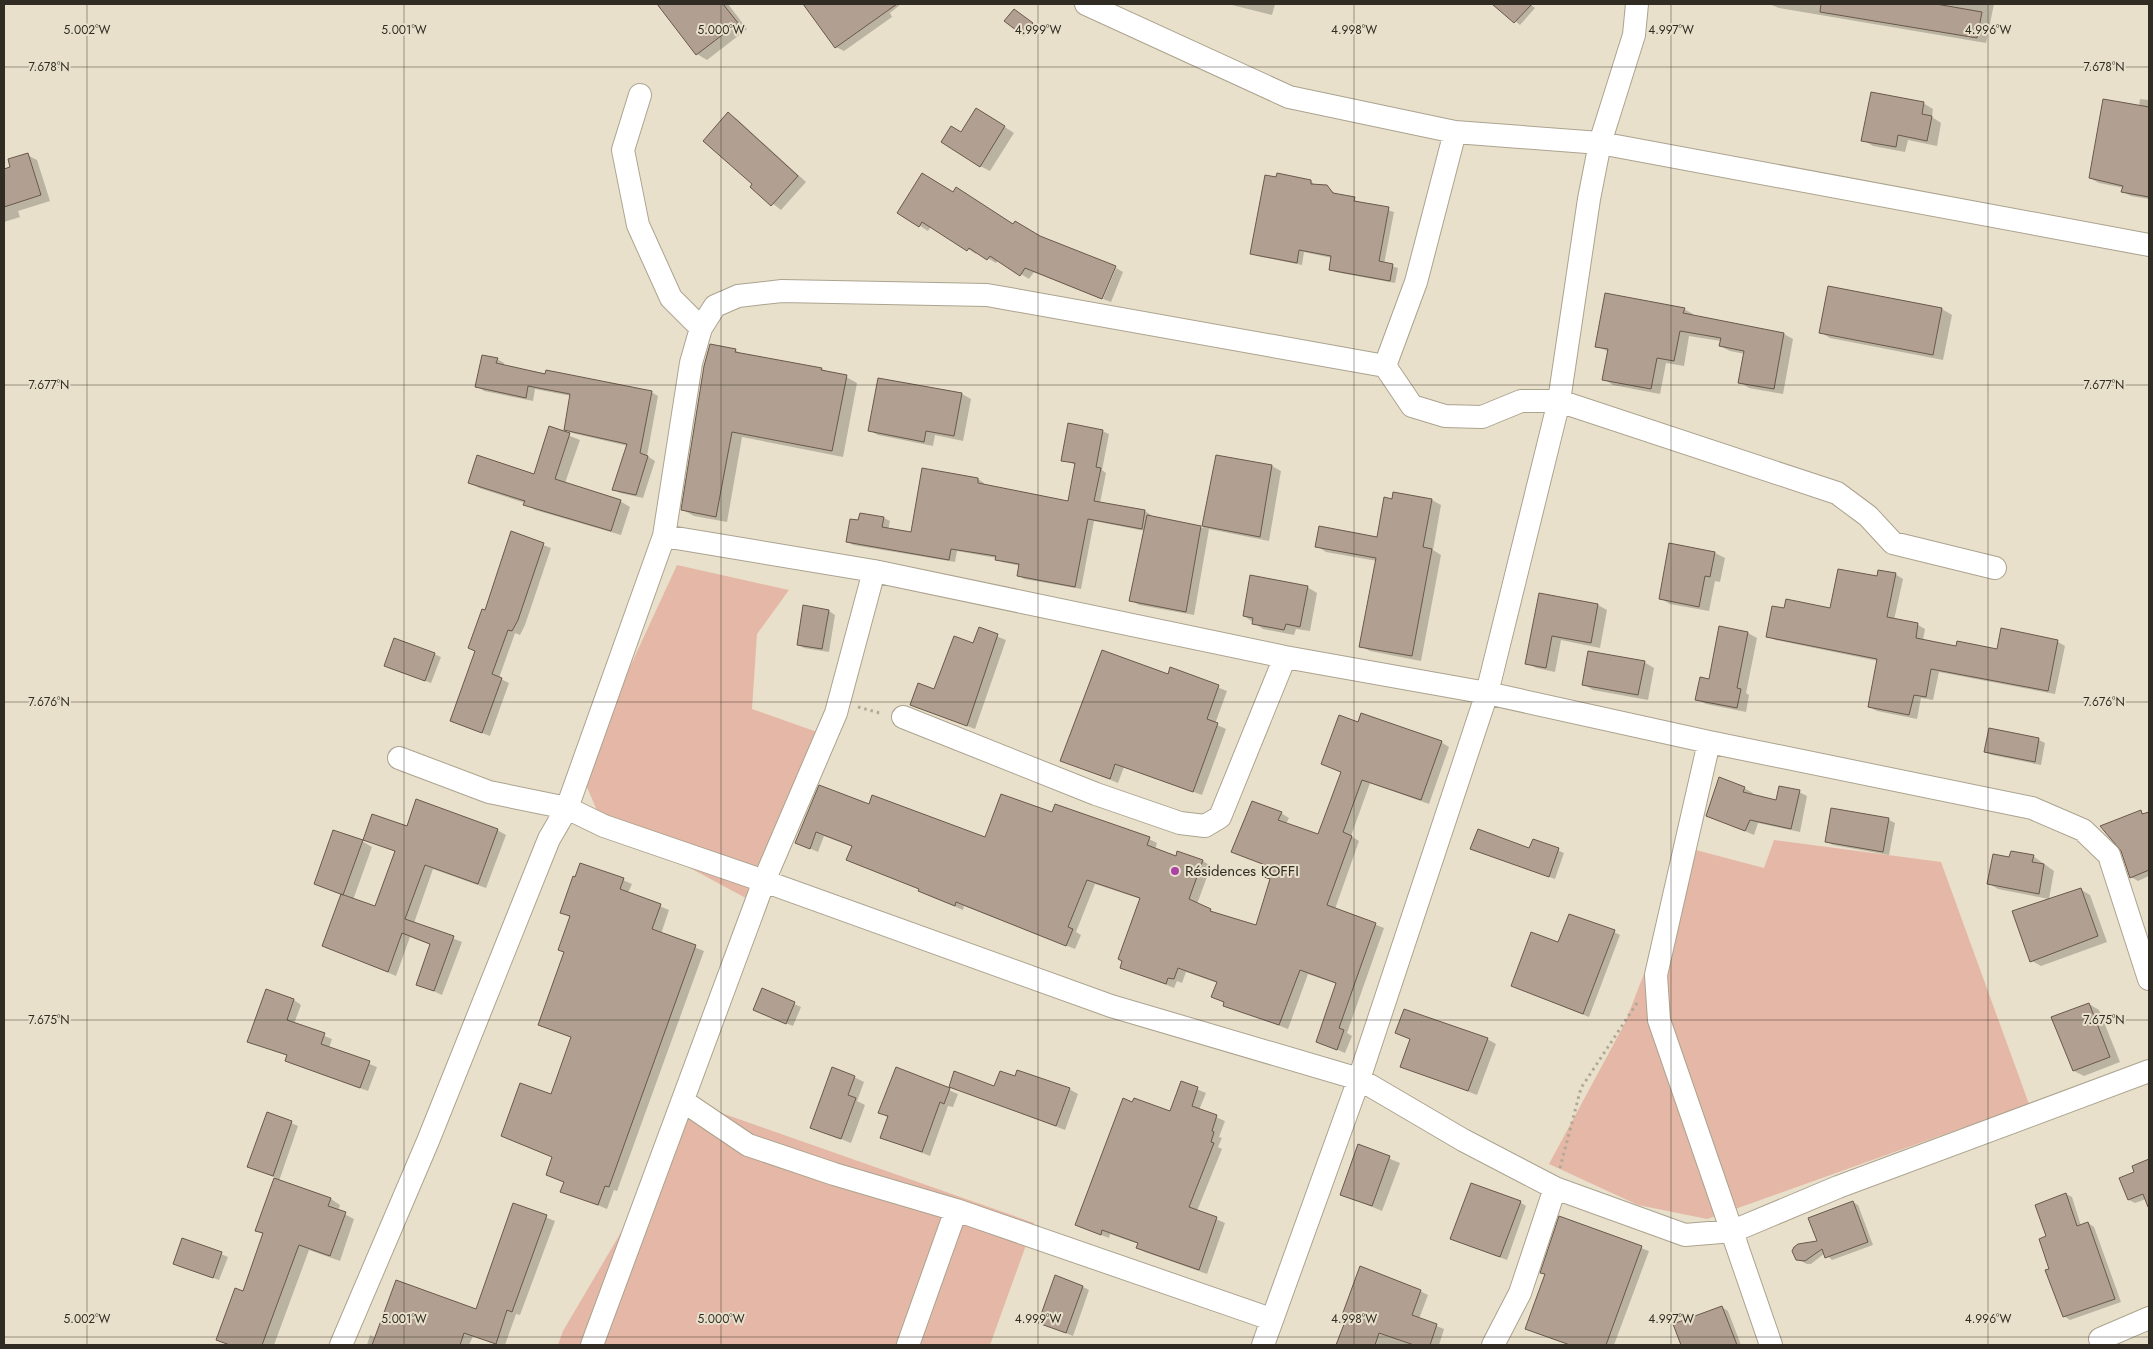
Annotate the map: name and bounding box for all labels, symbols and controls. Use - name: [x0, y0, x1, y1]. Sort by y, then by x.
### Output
- text: 5.002°W: [64, 21, 111, 39]
- text: 5.001°W: [381, 21, 427, 39]
- text: 5.000°W: [697, 21, 745, 39]
- text: 4.999°W: [1015, 21, 1061, 39]
- text: 4.998°W: [1331, 21, 1377, 39]
- text: 4.997°W: [1648, 21, 1694, 39]
- text: 4.996°W: [1965, 21, 2011, 39]
- text: 7.678°N: [28, 58, 70, 76]
- text: 7.678°N: [2083, 58, 2125, 76]
- text: 7.677°N: [29, 376, 69, 394]
- text: 7.677°N: [2084, 376, 2124, 394]
- text: 7.676°N: [28, 693, 70, 711]
- text: 7.676°N: [2083, 693, 2125, 711]
- place label: Résidences KOFFI: [1185, 860, 1299, 882]
- marker: Résidences KOFFI: [1169, 865, 1181, 877]
- text: 7.675°N: [28, 1011, 70, 1029]
- text: 7.675°N: [2083, 1011, 2125, 1029]
- text: 5.002°W: [64, 1310, 111, 1328]
- text: 5.001°W: [381, 1310, 427, 1328]
- text: 5.000°W: [697, 1310, 745, 1328]
- text: 4.999°W: [1015, 1310, 1061, 1328]
- text: 4.998°W: [1331, 1310, 1377, 1328]
- text: 4.997°W: [1648, 1310, 1694, 1328]
- text: 4.996°W: [1965, 1310, 2011, 1328]

